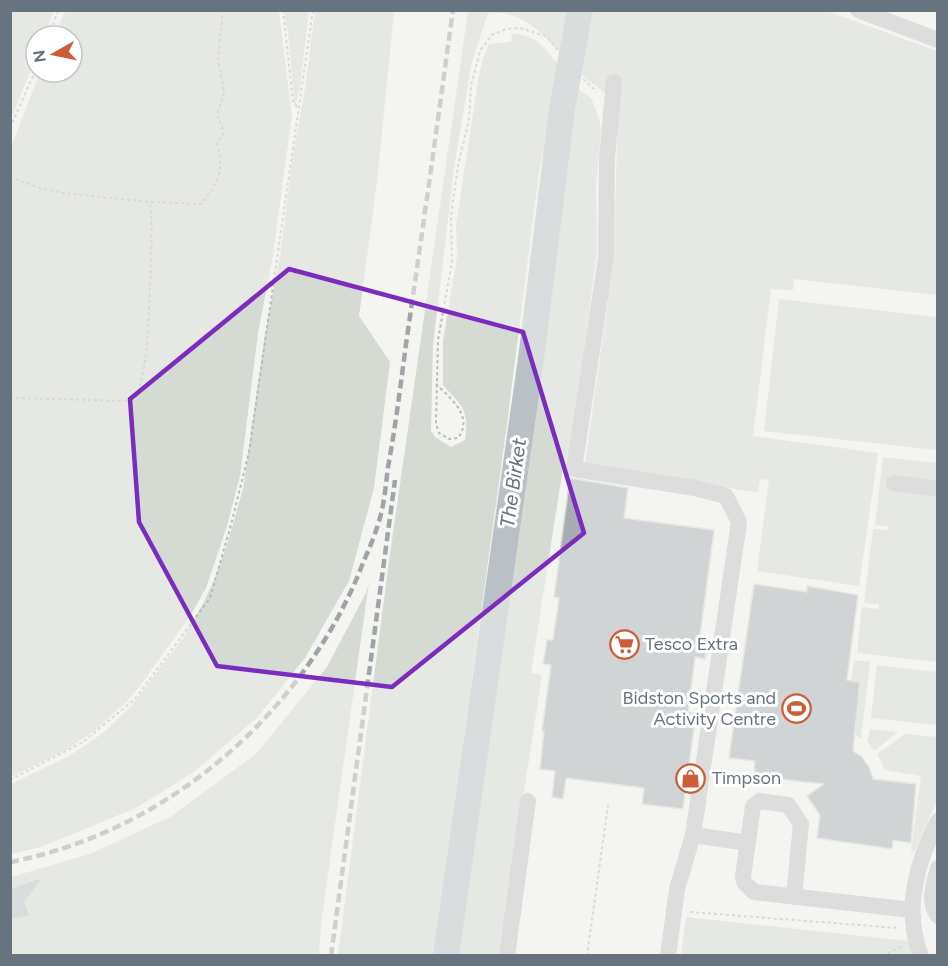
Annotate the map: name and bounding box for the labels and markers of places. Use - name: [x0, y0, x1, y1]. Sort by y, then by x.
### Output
- supermarket icon: Tesco Extra: [608, 628, 640, 660]
- place label: Tesco Extra: [645, 633, 738, 655]
- place label: Bidston Sports and Activity Centre: [623, 687, 776, 730]
- sports icon: Bidston Sports and Activity Centre: [781, 692, 813, 724]
- shop icon: Timpson: [675, 762, 707, 794]
- place label: Timpson: [712, 767, 781, 789]

